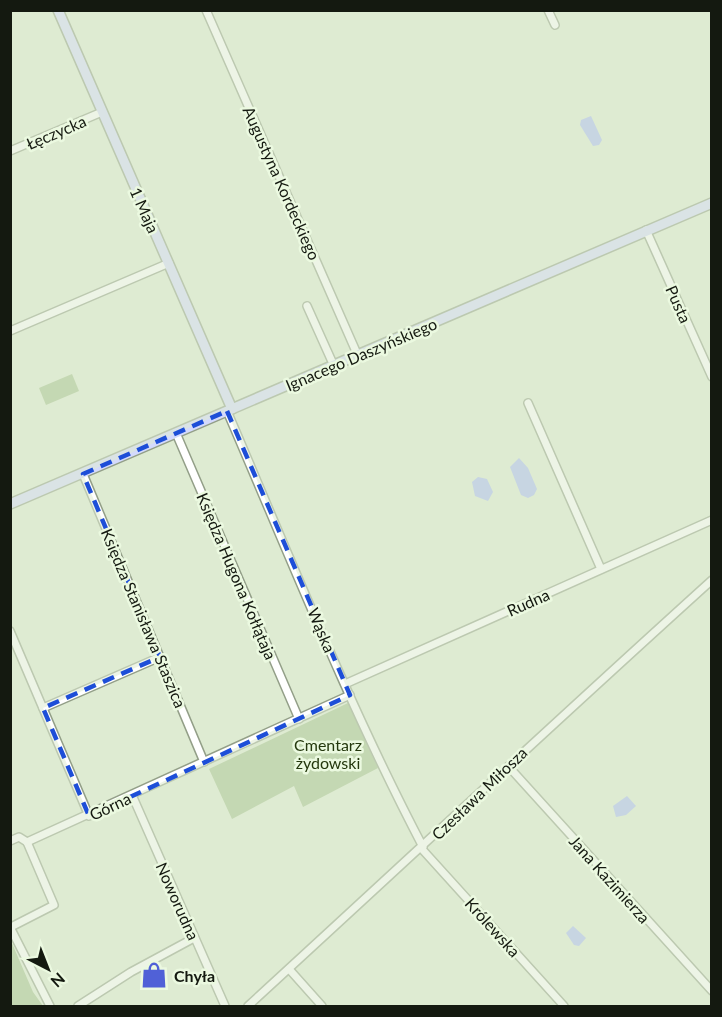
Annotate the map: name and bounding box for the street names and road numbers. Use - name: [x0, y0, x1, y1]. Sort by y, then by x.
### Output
- street label: Augustyna Kordeckiego: [240, 103, 324, 263]
- street label: Łęczycka: [23, 111, 89, 153]
- street label: 1 Maja: [127, 184, 163, 236]
- street label: Pusta: [662, 282, 696, 326]
- street label: Ignacego Daszyńskiego: [282, 313, 440, 395]
- street label: Księdza Hugona Kołłątaja: [193, 490, 281, 662]
- street label: Księdza Stanisława Staszica: [98, 526, 190, 710]
- street label: Rudna: [504, 584, 552, 620]
- street label: Wąska: [304, 605, 340, 655]
- street label: Czesława Miłosza: [427, 743, 531, 843]
- street label: Górna: [86, 788, 134, 824]
- street label: Jana Kazimierza: [566, 831, 654, 927]
- street label: Noworudna: [152, 859, 204, 943]
- street label: Królewska: [462, 894, 524, 960]

